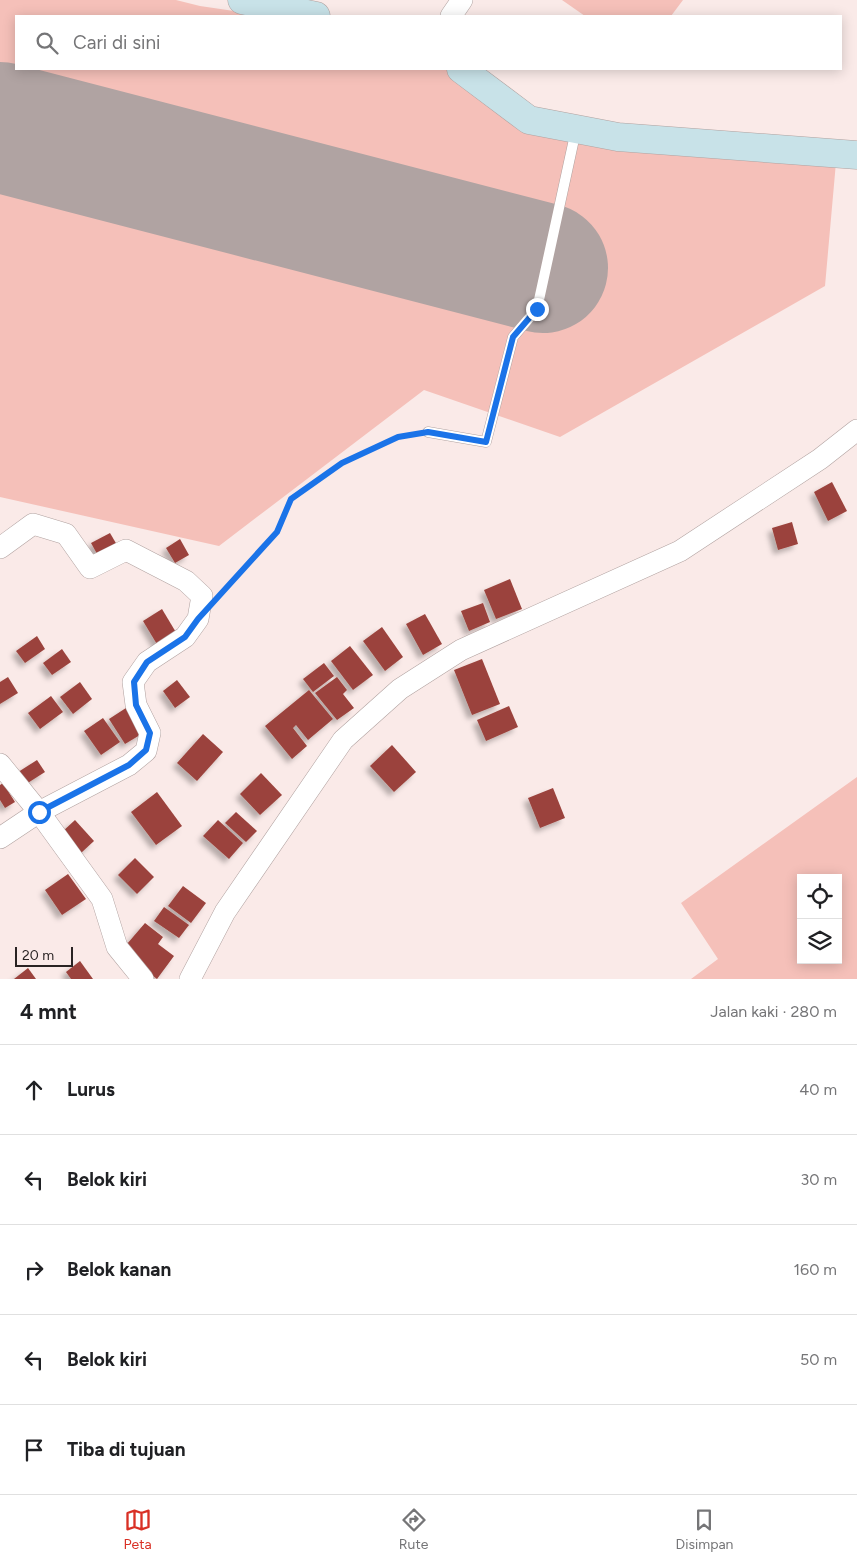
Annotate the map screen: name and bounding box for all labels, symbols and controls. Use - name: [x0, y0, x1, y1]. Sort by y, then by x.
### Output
- search box: [15, 15, 842, 70]
- icon: search: [33, 29, 61, 57]
- text: Cari di sini: [73, 31, 160, 54]
- route end: [526, 298, 549, 321]
- route start: [28, 801, 51, 824]
- map controls: [797, 874, 842, 964]
- button: locate: [797, 874, 842, 919]
- button: layers: [797, 919, 842, 964]
- scale bar: [15, 944, 72, 967]
- text: 20 m: [22, 947, 54, 964]
- text: 4 mnt: [20, 999, 77, 1024]
- text: Jalan kaki · 280 m: [710, 1002, 837, 1021]
- icon: ahead: [20, 1076, 48, 1104]
- text: Lurus: [67, 1078, 115, 1101]
- text: 40 m: [799, 1080, 837, 1099]
- icon: left: [20, 1166, 48, 1194]
- text: Belok kiri: [67, 1168, 147, 1191]
- text: 30 m: [800, 1170, 837, 1189]
- icon: right: [20, 1256, 48, 1284]
- text: Belok kanan: [67, 1258, 171, 1281]
- text: 160 m: [794, 1260, 837, 1279]
- icon: left: [20, 1346, 48, 1374]
- text: Belok kiri: [67, 1348, 147, 1371]
- text: 50 m: [800, 1350, 837, 1369]
- icon: arrive: [20, 1436, 48, 1464]
- text: Tiba di tujuan: [67, 1438, 186, 1461]
- tab: Peta: [124, 1506, 152, 1553]
- tab: Rute: [399, 1506, 428, 1553]
- tab: Disimpan: [676, 1506, 733, 1553]

